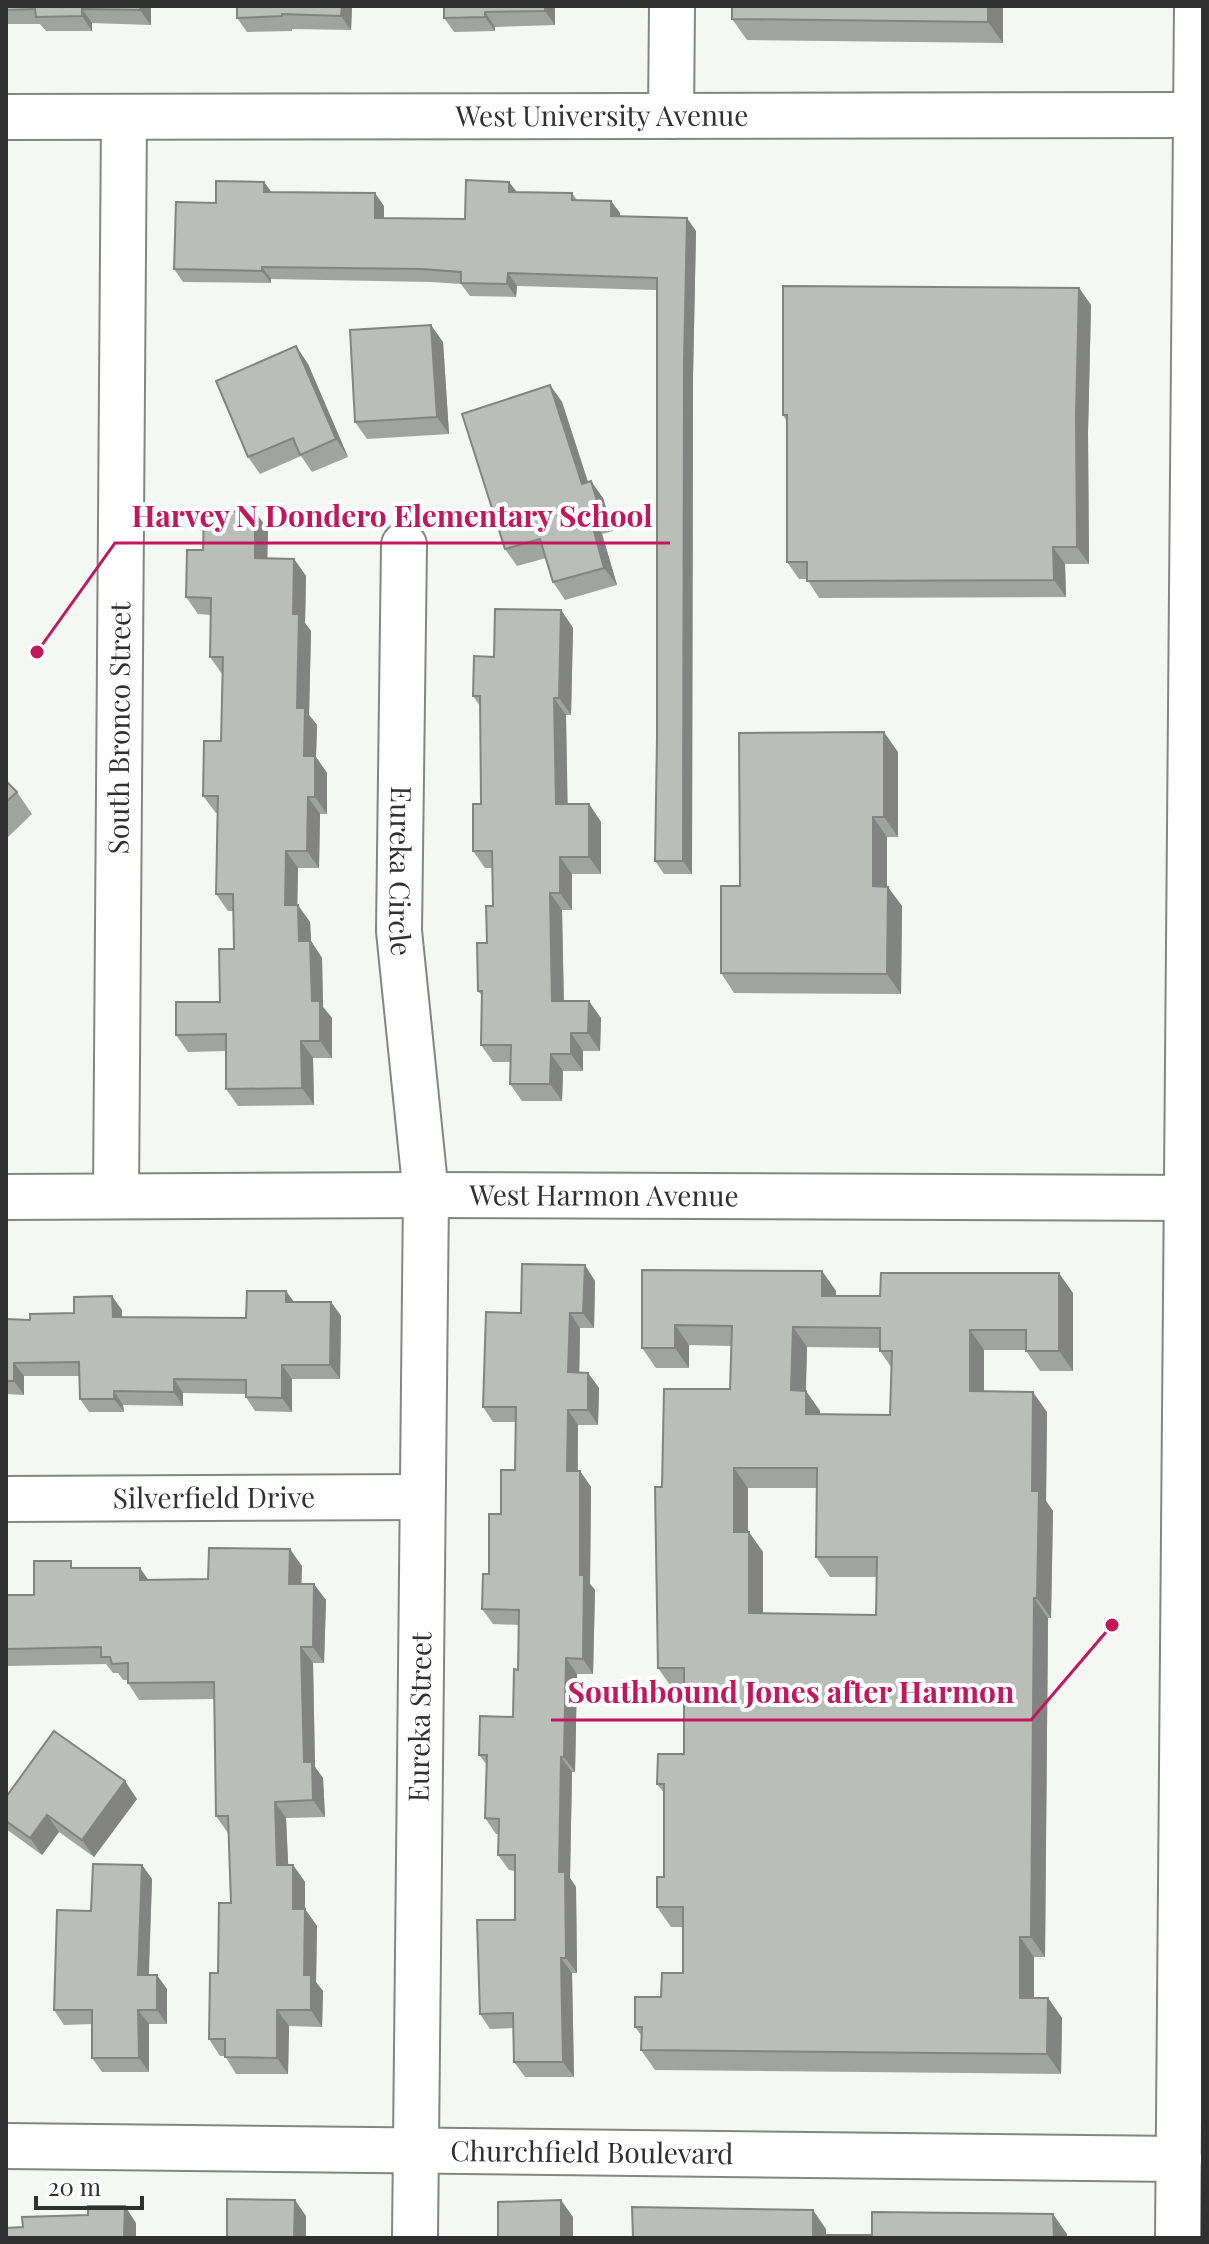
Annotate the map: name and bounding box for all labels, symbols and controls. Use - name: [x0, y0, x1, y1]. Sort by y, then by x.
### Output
- street label: West University Avenue: [455, 96, 748, 133]
- callout: Harvey N Dondero Elementary School: [115, 489, 670, 543]
- text: Harvey N Dondero Elementary School: [131, 495, 653, 535]
- street label: South Bronco Street: [99, 600, 137, 854]
- street label: Eureka Circle: [382, 786, 421, 958]
- street label: West Harmon Avenue: [468, 1175, 739, 1213]
- street label: Silverfield Drive: [113, 1478, 315, 1515]
- street label: Eureka Street: [399, 1630, 439, 1802]
- callout: Southbound Jones after Harmon: [551, 1666, 1031, 1720]
- text: Southbound Jones after Harmon: [568, 1671, 1015, 1711]
- street label: Churchfield Boulevard: [450, 2131, 734, 2171]
- scale bar: [36, 2160, 142, 2210]
- text: 20 m: [48, 2170, 101, 2202]

